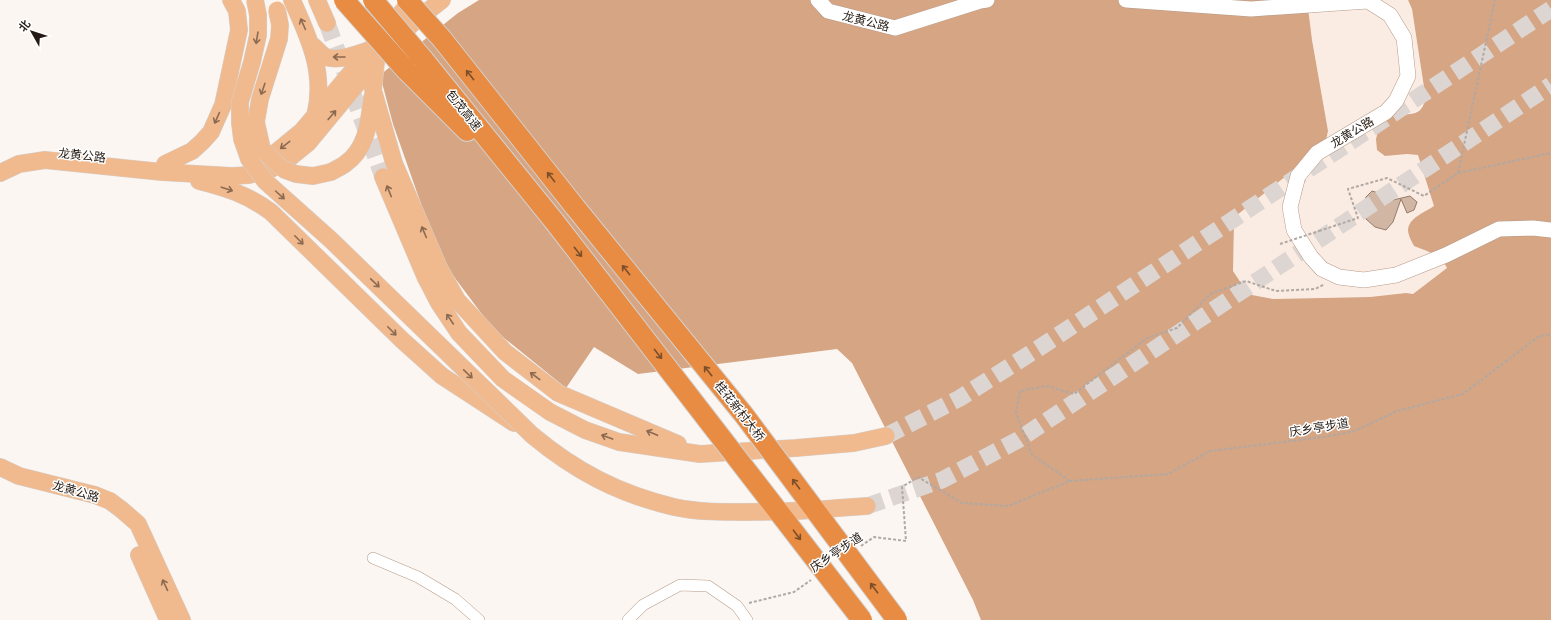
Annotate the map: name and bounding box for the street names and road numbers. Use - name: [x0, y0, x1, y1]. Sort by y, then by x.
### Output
- street label: 龙黄公路: [841, 8, 891, 34]
- street label: 包茂高速: [443, 87, 485, 133]
- street label: 龙黄公路: [1328, 113, 1376, 151]
- street label: 龙黄公路: [57, 145, 107, 165]
- street label: 桂花新村大桥: [712, 378, 768, 444]
- street label: 庆乡亭步道: [1288, 415, 1350, 439]
- street label: 龙黄公路: [51, 477, 101, 505]
- street label: 庆乡亭步道: [807, 529, 865, 575]

